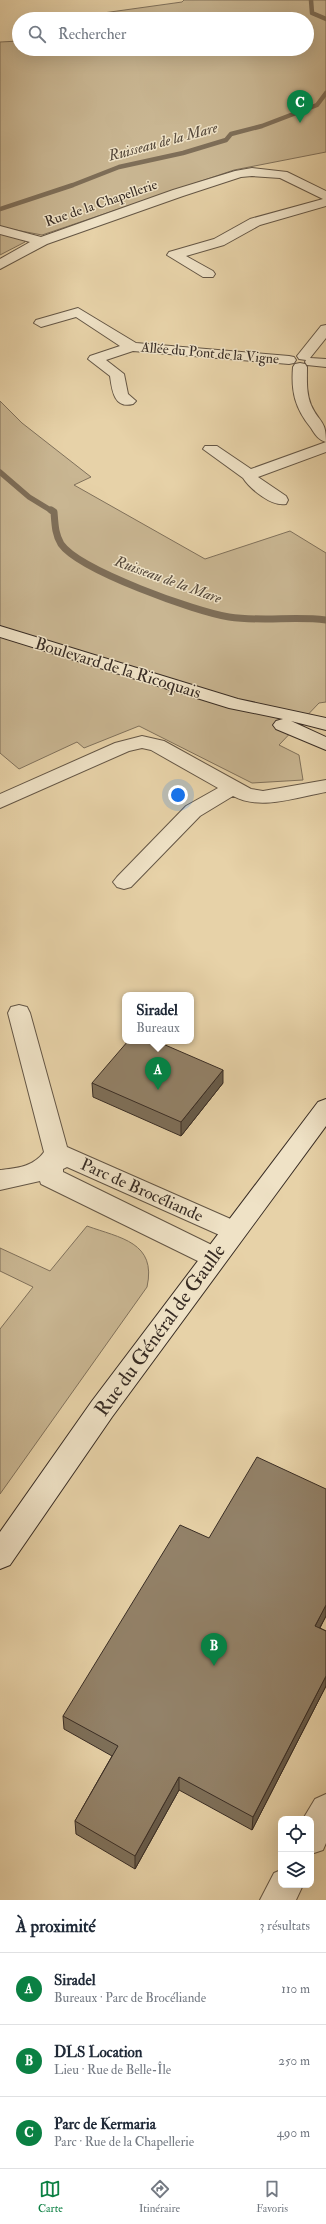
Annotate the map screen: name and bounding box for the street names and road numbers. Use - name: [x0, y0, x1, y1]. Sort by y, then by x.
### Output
- street label: Rue de la Chapellerie: [42, 176, 160, 231]
- street label: Allée du Pont de la Vigne: [139, 338, 280, 368]
- street label: Boulevard de la Ricoquais: [32, 633, 204, 703]
- street label: Parc de Brocéliande: [78, 1154, 206, 1226]
- street label: Rue du Général de Gaulle: [89, 1239, 231, 1421]

